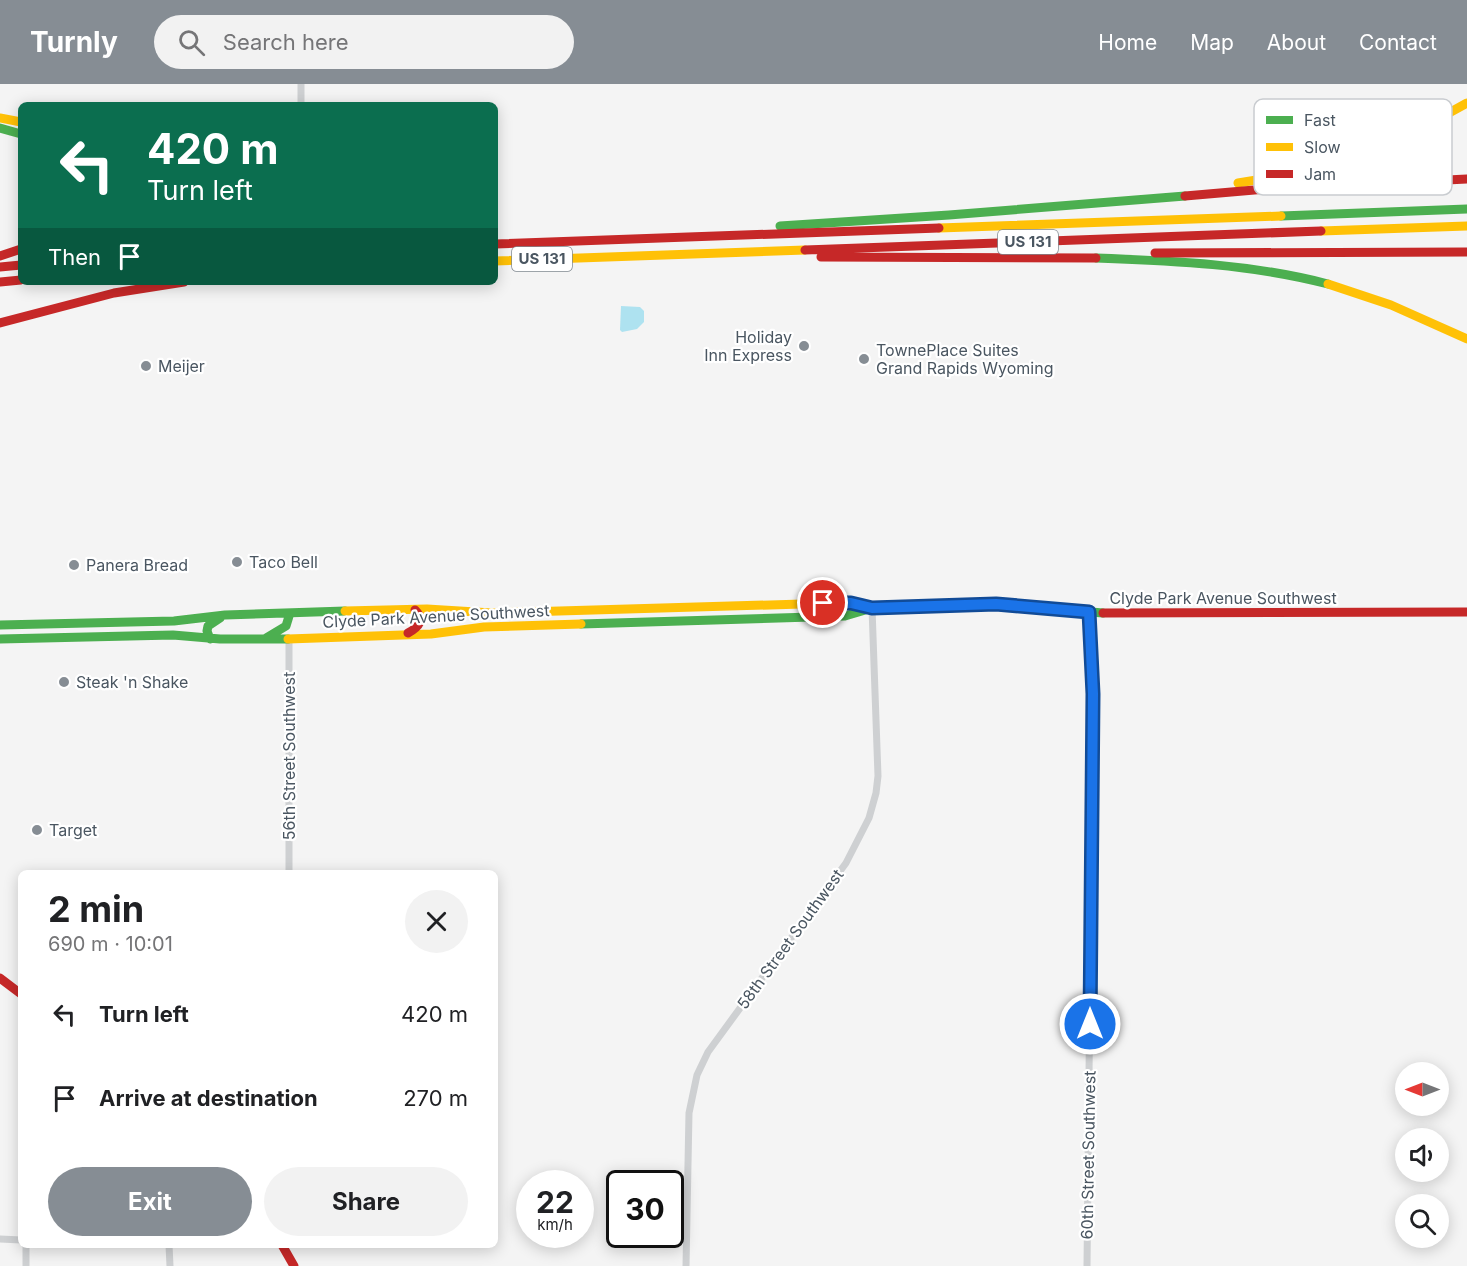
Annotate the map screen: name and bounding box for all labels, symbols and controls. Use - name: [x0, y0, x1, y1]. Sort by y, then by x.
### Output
- search box: [154, 15, 574, 69]
- text: Turnly: [30, 25, 118, 59]
- icon: search: [175, 26, 208, 59]
- text: Search here: [223, 29, 349, 55]
- text: Home: [1098, 30, 1157, 55]
- text: Map: [1190, 30, 1234, 55]
- text: About: [1267, 30, 1326, 55]
- text: Contact: [1359, 30, 1437, 55]
- legend: [1254, 99, 1452, 195]
- text: Fast: [1304, 110, 1336, 130]
- text: 420 m: [147, 123, 278, 174]
- icon: left: [48, 126, 126, 204]
- text: Slow: [1304, 137, 1341, 157]
- text: Jam: [1304, 164, 1336, 184]
- text: Turn left: [147, 174, 253, 207]
- road number: US 131: [998, 230, 1058, 254]
- icon: arrive: [113, 240, 146, 273]
- text: Then: [48, 244, 101, 270]
- road number: US 131: [512, 247, 572, 271]
- place label: Holiday Inn Express: [704, 327, 792, 365]
- marker: Holiday Inn Express: [797, 339, 811, 353]
- place label: TownePlace Suites Grand Rapids Wyoming: [876, 340, 1054, 378]
- marker: TownePlace Suites Grand Rapids Wyoming: [857, 352, 871, 366]
- place label: Meijer: [158, 356, 205, 376]
- marker: Meijer: [139, 359, 153, 373]
- place label: Taco Bell: [249, 552, 318, 572]
- place label: Panera Bread: [86, 555, 188, 575]
- marker: Taco Bell: [230, 555, 244, 569]
- marker: Panera Bread: [67, 558, 81, 572]
- pin: [797, 577, 848, 628]
- icon: arrive: [806, 586, 839, 619]
- street label: Clyde Park Avenue Southwest: [1109, 588, 1337, 608]
- street label: Clyde Park Avenue Southwest: [322, 600, 550, 632]
- place label: Steak 'n Shake: [76, 672, 188, 692]
- street label: 56th Street Southwest: [279, 672, 299, 840]
- marker: Steak 'n Shake: [57, 675, 71, 689]
- place label: Target: [49, 820, 97, 840]
- marker: Target: [30, 823, 44, 837]
- street label: 58th Street Southwest: [732, 865, 848, 1013]
- text: 2 min: [48, 887, 144, 931]
- button: close: [405, 890, 468, 953]
- text: 690 m · 10:01: [48, 932, 173, 956]
- position arrow: [1058, 992, 1122, 1056]
- icon: left: [48, 998, 81, 1031]
- text: Turn left: [99, 1001, 189, 1027]
- text: 420 m: [401, 1001, 468, 1027]
- north arrow: [1395, 1062, 1449, 1116]
- map controls: [1395, 1062, 1449, 1248]
- street label: 60th Street Southwest: [1077, 1070, 1099, 1240]
- icon: arrive: [48, 1082, 81, 1115]
- text: Arrive at destination: [99, 1085, 318, 1111]
- text: 270 m: [403, 1085, 468, 1111]
- button: sound: [1395, 1128, 1449, 1182]
- button: Exit: [48, 1167, 252, 1236]
- button: Share: [264, 1167, 468, 1236]
- speed limit sign: 30: [606, 1170, 684, 1248]
- text: 22: [536, 1184, 574, 1220]
- button: search: [1395, 1194, 1449, 1248]
- text: km/h: [537, 1215, 573, 1234]

